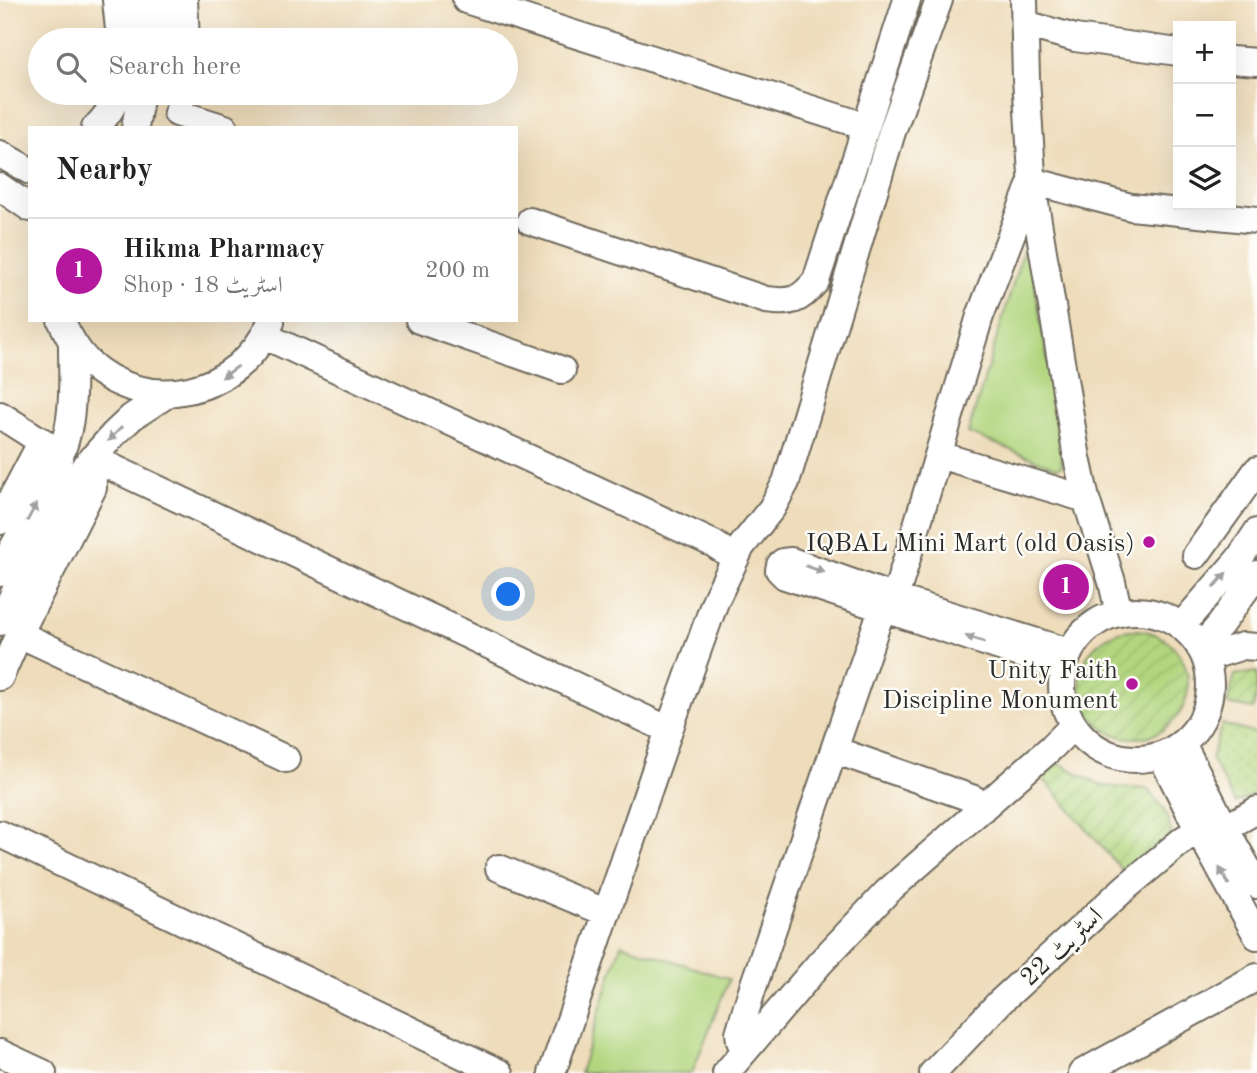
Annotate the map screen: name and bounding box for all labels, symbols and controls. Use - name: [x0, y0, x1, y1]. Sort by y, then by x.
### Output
- map controls: [1173, 21, 1236, 210]
- button: +: [1173, 21, 1236, 84]
- search box: [28, 28, 518, 105]
- icon: search: [52, 48, 90, 86]
- text: Search here: [108, 54, 241, 80]
- button: −: [1173, 84, 1236, 147]
- button: layers: [1173, 147, 1236, 210]
- text: Nearby: [56, 156, 153, 186]
- text: Hikma Pharmacy: [123, 237, 325, 263]
- text: 1: [72, 259, 86, 282]
- text: 200 m: [425, 259, 490, 282]
- text: Shop · اسٹریٹ 18: [123, 274, 283, 297]
- one-way arrow: [221, 365, 239, 379]
- one-way arrow: [107, 425, 123, 442]
- one-way arrow: [26, 502, 38, 522]
- place label: IQBAL Mini Mart (old Oasis): [806, 531, 1135, 557]
- marker: IQBAL Mini Mart (old Oasis): [1141, 534, 1157, 550]
- pin: 1: [1043, 561, 1089, 613]
- one-way arrow: [804, 564, 825, 575]
- one-way arrow: [1212, 572, 1227, 589]
- your location: [491, 577, 525, 611]
- one-way arrow: [964, 633, 985, 644]
- place label: Unity Faith Discipline Monument: [882, 658, 1118, 714]
- marker: Unity Faith Discipline Monument: [1124, 676, 1140, 692]
- one-way arrow: [1218, 866, 1230, 886]
- street label: اسٹریٹ 22: [1016, 903, 1110, 993]

